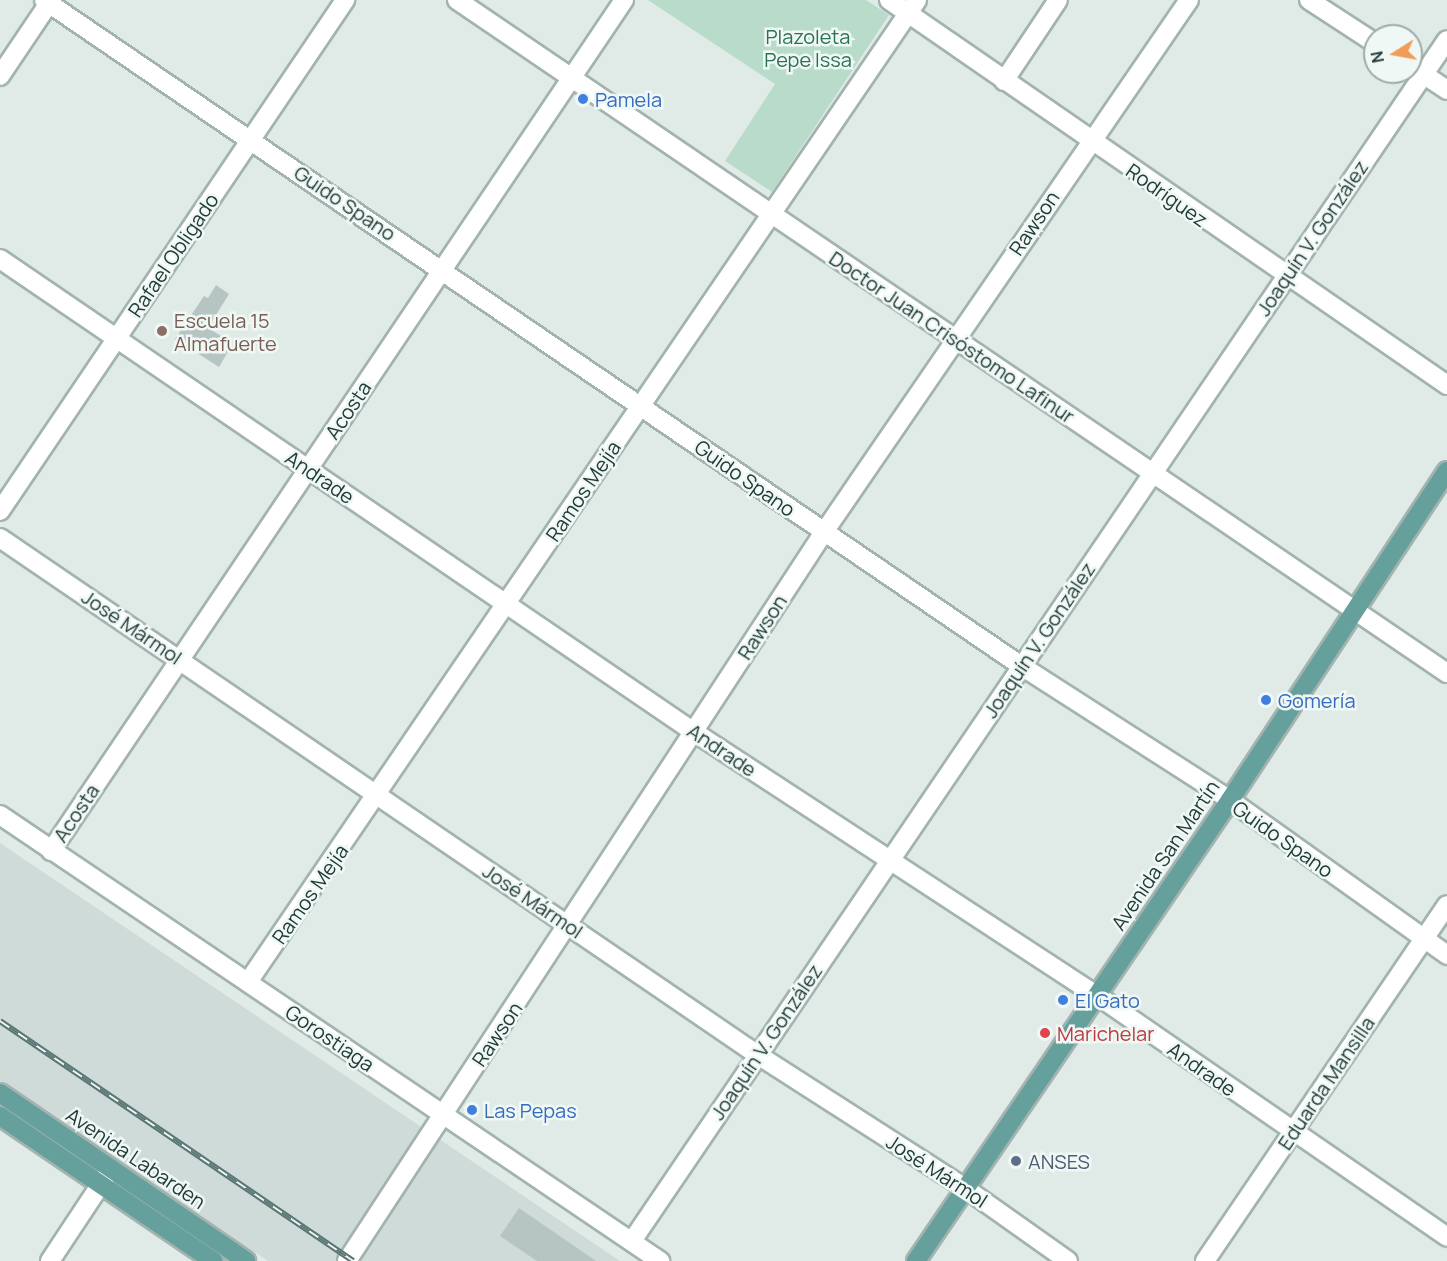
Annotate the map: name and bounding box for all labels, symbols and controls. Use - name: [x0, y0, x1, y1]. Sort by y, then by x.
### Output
- north arrow: [1363, 24, 1423, 84]
- park label: Plazoleta Pepe Issa: [764, 25, 852, 72]
- text: N: [1365, 49, 1389, 65]
- place label: Pamela: [595, 87, 662, 111]
- marker: Pamela: [576, 92, 590, 106]
- street label: Joaquín V. González: [1251, 156, 1373, 320]
- street label: Rodríguez: [1122, 158, 1212, 232]
- street label: Guido Spano: [290, 160, 400, 246]
- street label: Rawson: [1004, 186, 1064, 260]
- street label: Rafael Obligado: [123, 188, 223, 322]
- street label: Doctor Juan Crisóstomo Lafinur: [825, 246, 1079, 428]
- place label: Escuela 15 Almafuerte: [174, 308, 277, 355]
- marker: Escuela 15 Almafuerte: [155, 324, 169, 338]
- street label: Acosta: [320, 376, 376, 444]
- street label: Guido Spano: [690, 435, 800, 521]
- street label: Ramos Mejía: [541, 436, 625, 546]
- street label: Andrade: [281, 445, 359, 509]
- street label: Joaquín V. González: [978, 558, 1100, 722]
- street label: José Mármol: [77, 585, 187, 669]
- street label: Rawson: [732, 590, 792, 664]
- place label: Gomería: [1278, 688, 1356, 712]
- marker: Gomería: [1259, 693, 1273, 707]
- street label: Andrade: [683, 718, 761, 782]
- street label: Avenida San Martín: [1106, 776, 1224, 934]
- street label: Acosta: [48, 779, 104, 847]
- street label: Guido Spano: [1228, 796, 1338, 882]
- street label: Ramos Mejía: [267, 840, 353, 948]
- street label: José Mármol: [478, 859, 588, 943]
- street label: Joaquín V. González: [705, 960, 827, 1124]
- place label: El Gato: [1075, 988, 1140, 1012]
- marker: El Gato: [1056, 993, 1070, 1007]
- street label: Rawson: [467, 997, 527, 1071]
- street label: Gorostiaga: [281, 1000, 379, 1076]
- street label: Eduarda Mansilla: [1273, 1012, 1379, 1154]
- place label: Marichelar: [1057, 1021, 1154, 1045]
- marker: Marichelar: [1038, 1026, 1052, 1040]
- street label: Andrade: [1163, 1037, 1241, 1101]
- place label: Las Pepas: [484, 1098, 577, 1122]
- street label: Avenida Labarden: [62, 1102, 210, 1214]
- marker: Las Pepas: [465, 1103, 479, 1117]
- street label: José Mármol: [882, 1129, 992, 1213]
- place label: ANSES: [1028, 1149, 1090, 1173]
- marker: ANSES: [1009, 1154, 1023, 1168]

